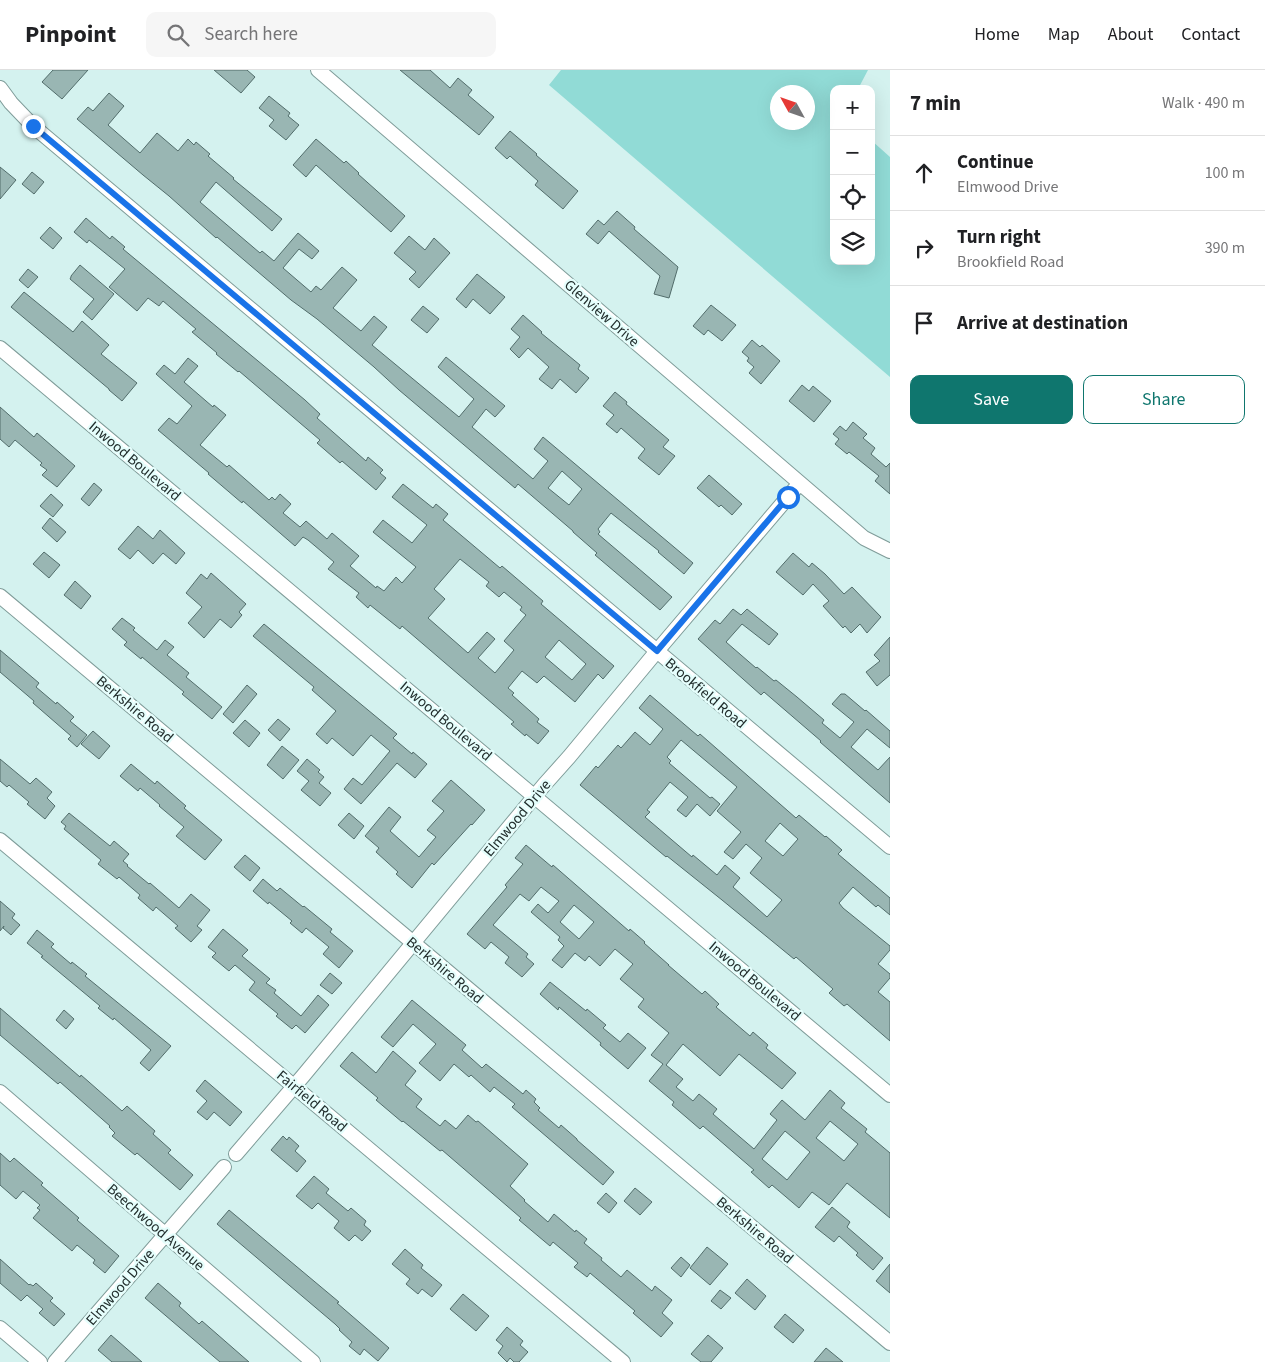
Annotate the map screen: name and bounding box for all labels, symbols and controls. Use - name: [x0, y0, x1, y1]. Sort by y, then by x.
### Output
- search box: [146, 12, 496, 57]
- text: Pinpoint: [25, 17, 116, 52]
- icon: search: [164, 21, 192, 49]
- text: Search here: [204, 21, 298, 48]
- text: Home: [974, 22, 1020, 47]
- text: Map: [1048, 22, 1080, 47]
- text: About: [1108, 22, 1153, 47]
- text: Contact: [1181, 22, 1240, 47]
- north arrow: [770, 85, 815, 130]
- map controls: [830, 85, 875, 265]
- button: +: [830, 85, 875, 130]
- text: 7 min: [910, 88, 961, 118]
- text: Walk · 490 m: [1162, 92, 1245, 114]
- route end: [22, 115, 45, 138]
- button: −: [830, 130, 875, 175]
- text: Continue: [957, 149, 1034, 176]
- icon: ahead: [910, 159, 938, 187]
- text: 100 m: [1205, 162, 1245, 184]
- button: locate: [830, 175, 875, 220]
- text: Elmwood Drive: [957, 176, 1058, 198]
- button: layers: [830, 220, 875, 265]
- text: Turn right: [957, 224, 1041, 251]
- icon: right: [910, 234, 938, 262]
- text: 390 m: [1205, 237, 1245, 259]
- text: Brookfield Road: [957, 251, 1064, 273]
- street label: Glenview Drive: [560, 275, 644, 352]
- icon: arrive: [910, 309, 938, 337]
- text: Arrive at destination: [957, 310, 1128, 337]
- button: Save: [910, 375, 1073, 424]
- button: Share: [1083, 375, 1245, 424]
- street label: Inwood Boulevard: [84, 417, 185, 506]
- route start: [777, 486, 800, 509]
- street label: Brookfield Road: [660, 653, 751, 734]
- street label: Berkshire Road: [92, 671, 178, 748]
- street label: Inwood Boulevard: [395, 677, 496, 766]
- street label: Elmwood Drive: [479, 775, 556, 861]
- street label: Berkshire Road: [402, 932, 488, 1009]
- street label: Inwood Boulevard: [704, 937, 805, 1026]
- street label: Fairfield Road: [272, 1066, 351, 1137]
- street label: Beechwood Avenue: [102, 1179, 209, 1276]
- street label: Berkshire Road: [712, 1192, 798, 1269]
- street label: Elmwood Drive: [81, 1245, 159, 1330]

